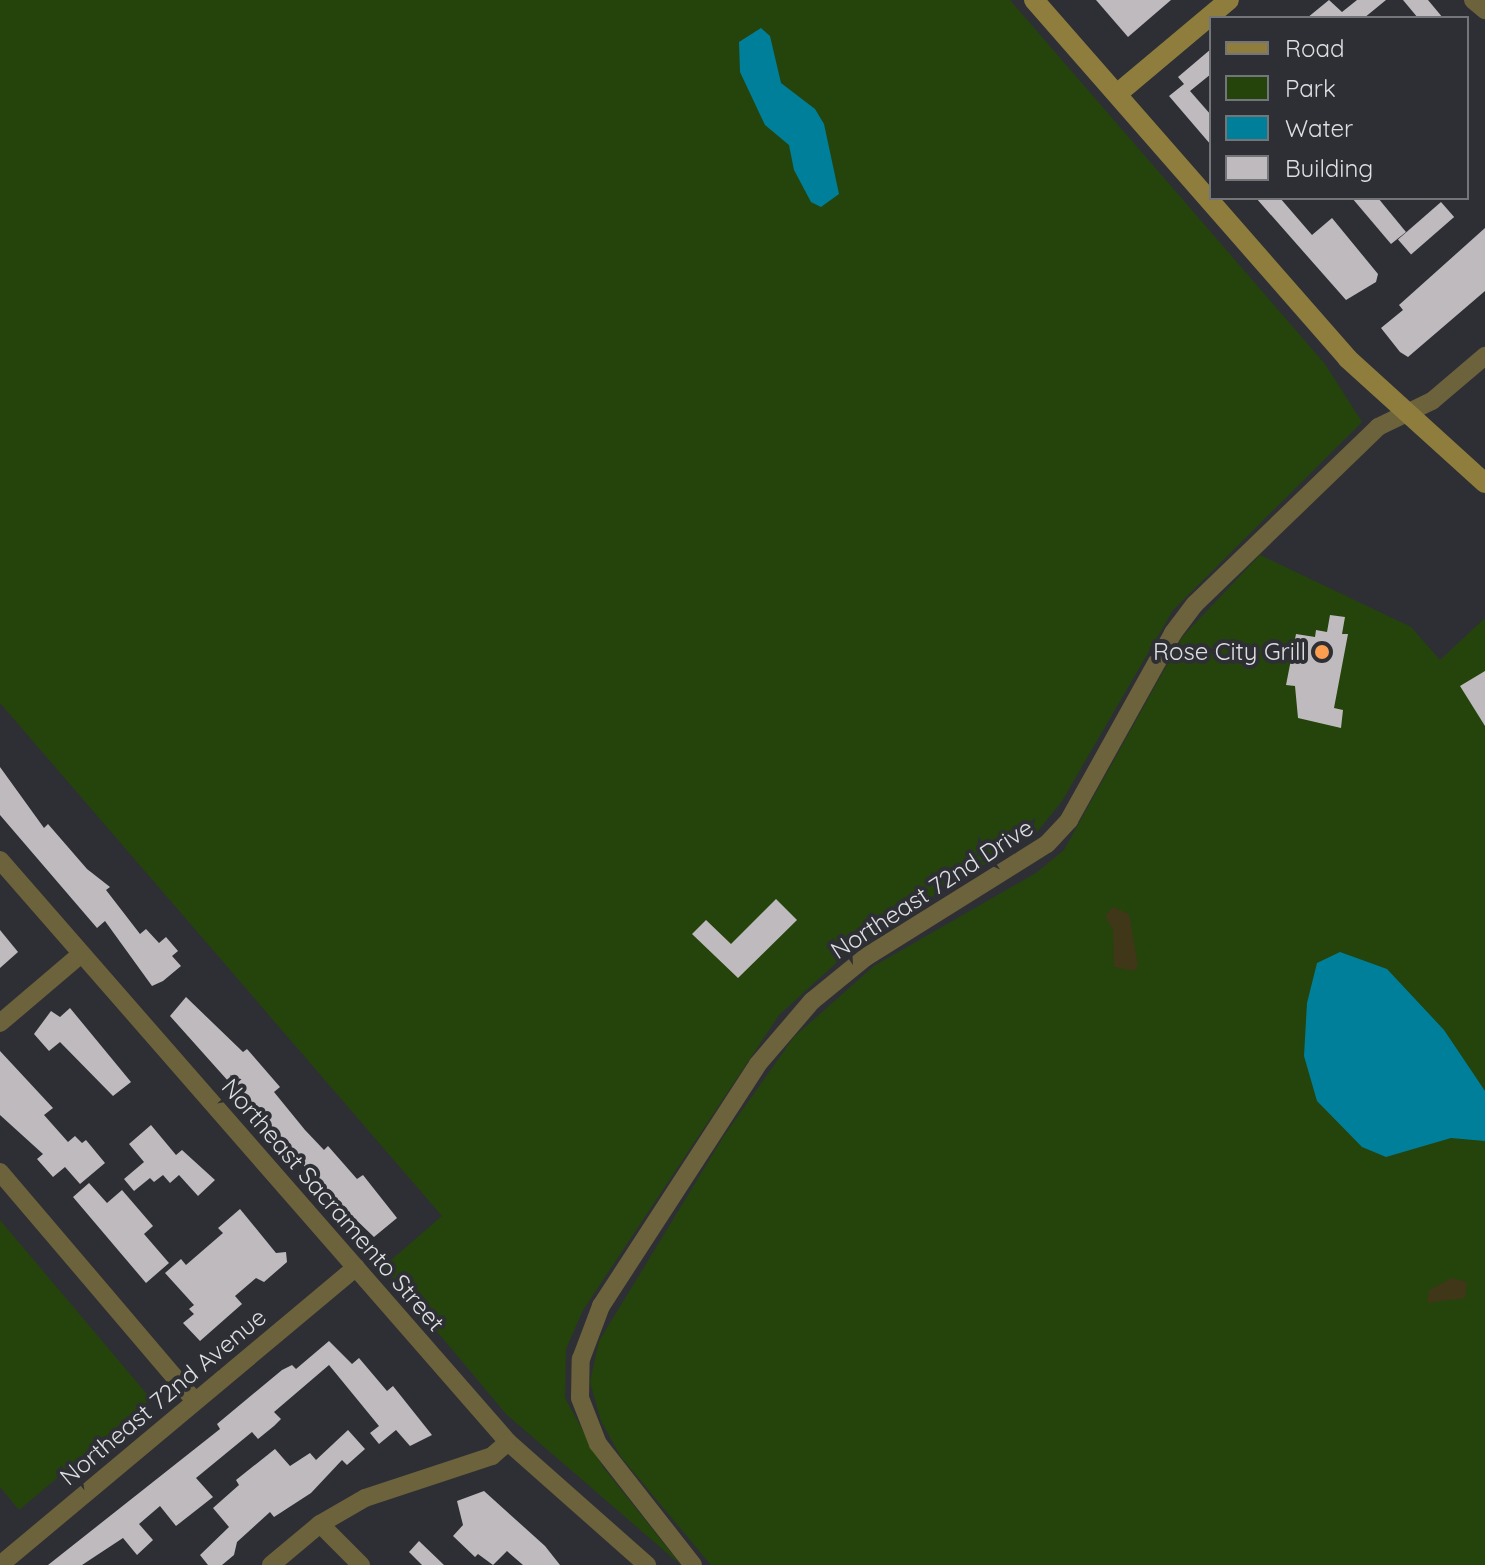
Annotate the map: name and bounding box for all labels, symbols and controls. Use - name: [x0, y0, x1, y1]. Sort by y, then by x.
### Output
- legend: [1209, 16, 1469, 200]
- text: Road: [1285, 33, 1345, 63]
- text: Park: [1285, 73, 1336, 103]
- text: Water: [1285, 113, 1353, 143]
- text: Building: [1285, 153, 1373, 183]
- place label: Rose City Grill: [1153, 638, 1306, 666]
- marker: Rose City Grill: [1313, 643, 1331, 661]
- street label: Northeast 72nd Drive: [825, 813, 1039, 965]
- street label: Northeast Sacramento Street: [216, 1073, 450, 1337]
- street label: Northeast 72nd Avenue: [54, 1302, 272, 1492]

